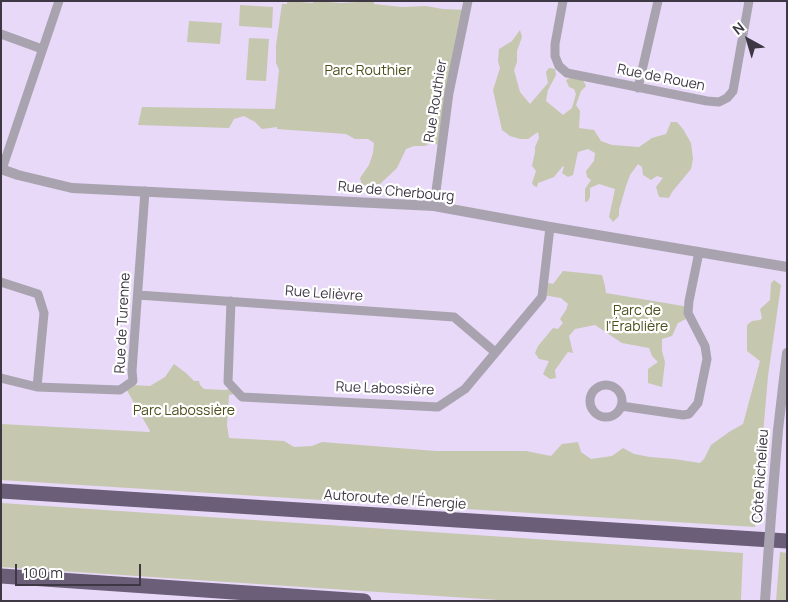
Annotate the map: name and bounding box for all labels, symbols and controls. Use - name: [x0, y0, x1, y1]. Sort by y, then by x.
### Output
- north arrow: [723, 15, 773, 65]
- text: N: [728, 17, 748, 39]
- street label: Rue Routhier: [421, 58, 451, 144]
- street label: Rue de Rouen: [616, 61, 706, 95]
- park label: Parc Routhier: [324, 63, 412, 79]
- street label: Rue de Cherbourg: [337, 179, 455, 205]
- street label: Rue de Turenne: [112, 272, 134, 374]
- street label: Rue Lelièvre: [284, 283, 364, 305]
- park label: Parc de l'Érablière: [606, 303, 668, 336]
- street label: Rue Labossière: [335, 379, 435, 399]
- park label: Parc Labossière: [133, 403, 235, 419]
- street label: Côte Richelieu: [749, 429, 773, 523]
- street label: Autoroute de l'Énergie: [323, 487, 467, 513]
- scale bar: [18, 554, 144, 586]
- text: 100 m: [23, 562, 63, 583]

